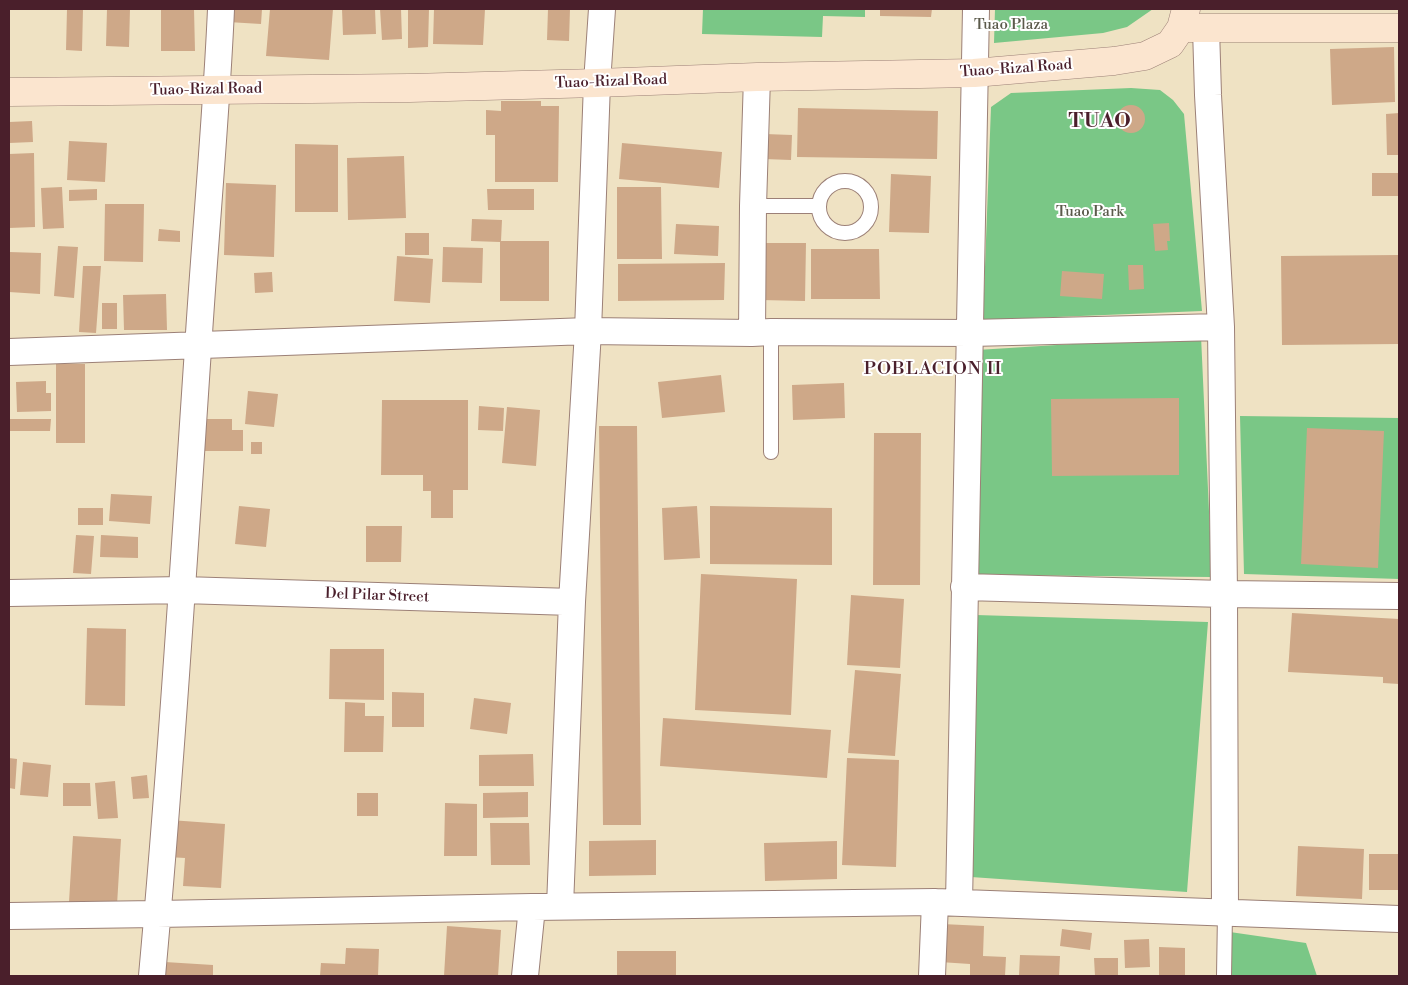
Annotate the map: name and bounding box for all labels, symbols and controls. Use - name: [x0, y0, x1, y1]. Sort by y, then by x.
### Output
- park label: Tuao Plaza: [974, 16, 1048, 34]
- street label: Tuao-Rizal Road: [959, 56, 1073, 82]
- street label: Tuao-Rizal Road: [555, 71, 667, 93]
- street label: Tuao-Rizal Road: [150, 80, 262, 100]
- district label: TUAO: [1068, 110, 1132, 134]
- park label: Tuao Park: [1056, 203, 1124, 221]
- district label: POBLACION II: [862, 359, 1004, 381]
- street label: Del Pilar Street: [325, 585, 429, 607]

